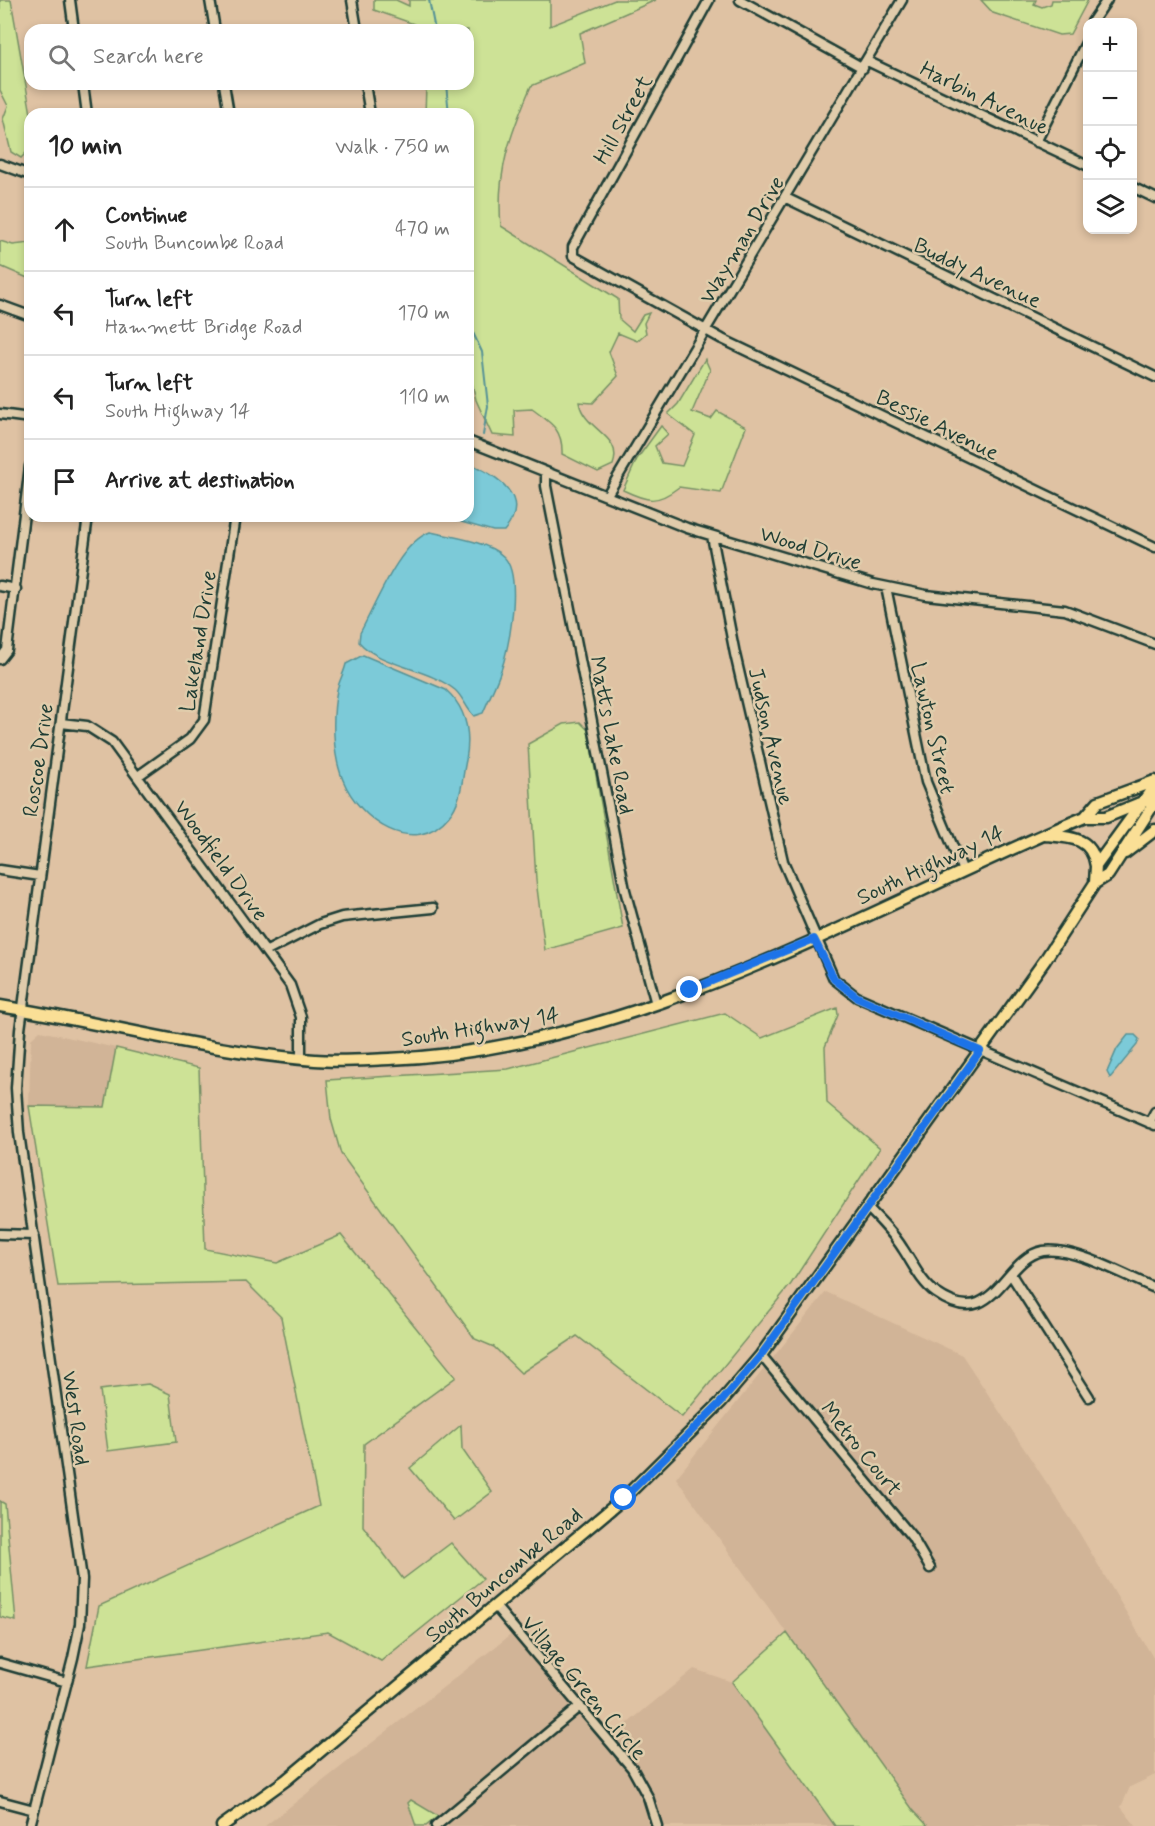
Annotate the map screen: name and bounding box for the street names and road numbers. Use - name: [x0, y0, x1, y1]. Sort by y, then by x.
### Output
- street label: Harbin Avenue: [915, 55, 1053, 142]
- street label: Hill Street: [588, 70, 660, 170]
- street label: Wayman Drive: [694, 171, 792, 309]
- street label: Buddy Avenue: [909, 232, 1046, 316]
- street label: Bessie Avenue: [871, 384, 1003, 468]
- street label: Wood Drive: [756, 520, 865, 578]
- street label: Lakeland Drive: [174, 569, 224, 714]
- street label: Matts Lake Road: [582, 654, 640, 817]
- street label: Lawton Street: [903, 660, 961, 797]
- street label: Judson Avenue: [741, 665, 799, 808]
- street label: Roscoe Drive: [17, 702, 61, 819]
- street label: Woodfield Drive: [167, 795, 274, 927]
- street label: South Highway 14: [853, 819, 1010, 915]
- street label: South Highway 14: [399, 1002, 562, 1057]
- street label: West Road: [55, 1369, 96, 1467]
- street label: Metro Court: [814, 1396, 907, 1502]
- street label: South Buncombe Road: [420, 1502, 589, 1650]
- street label: Village Green Circle: [514, 1610, 652, 1767]

